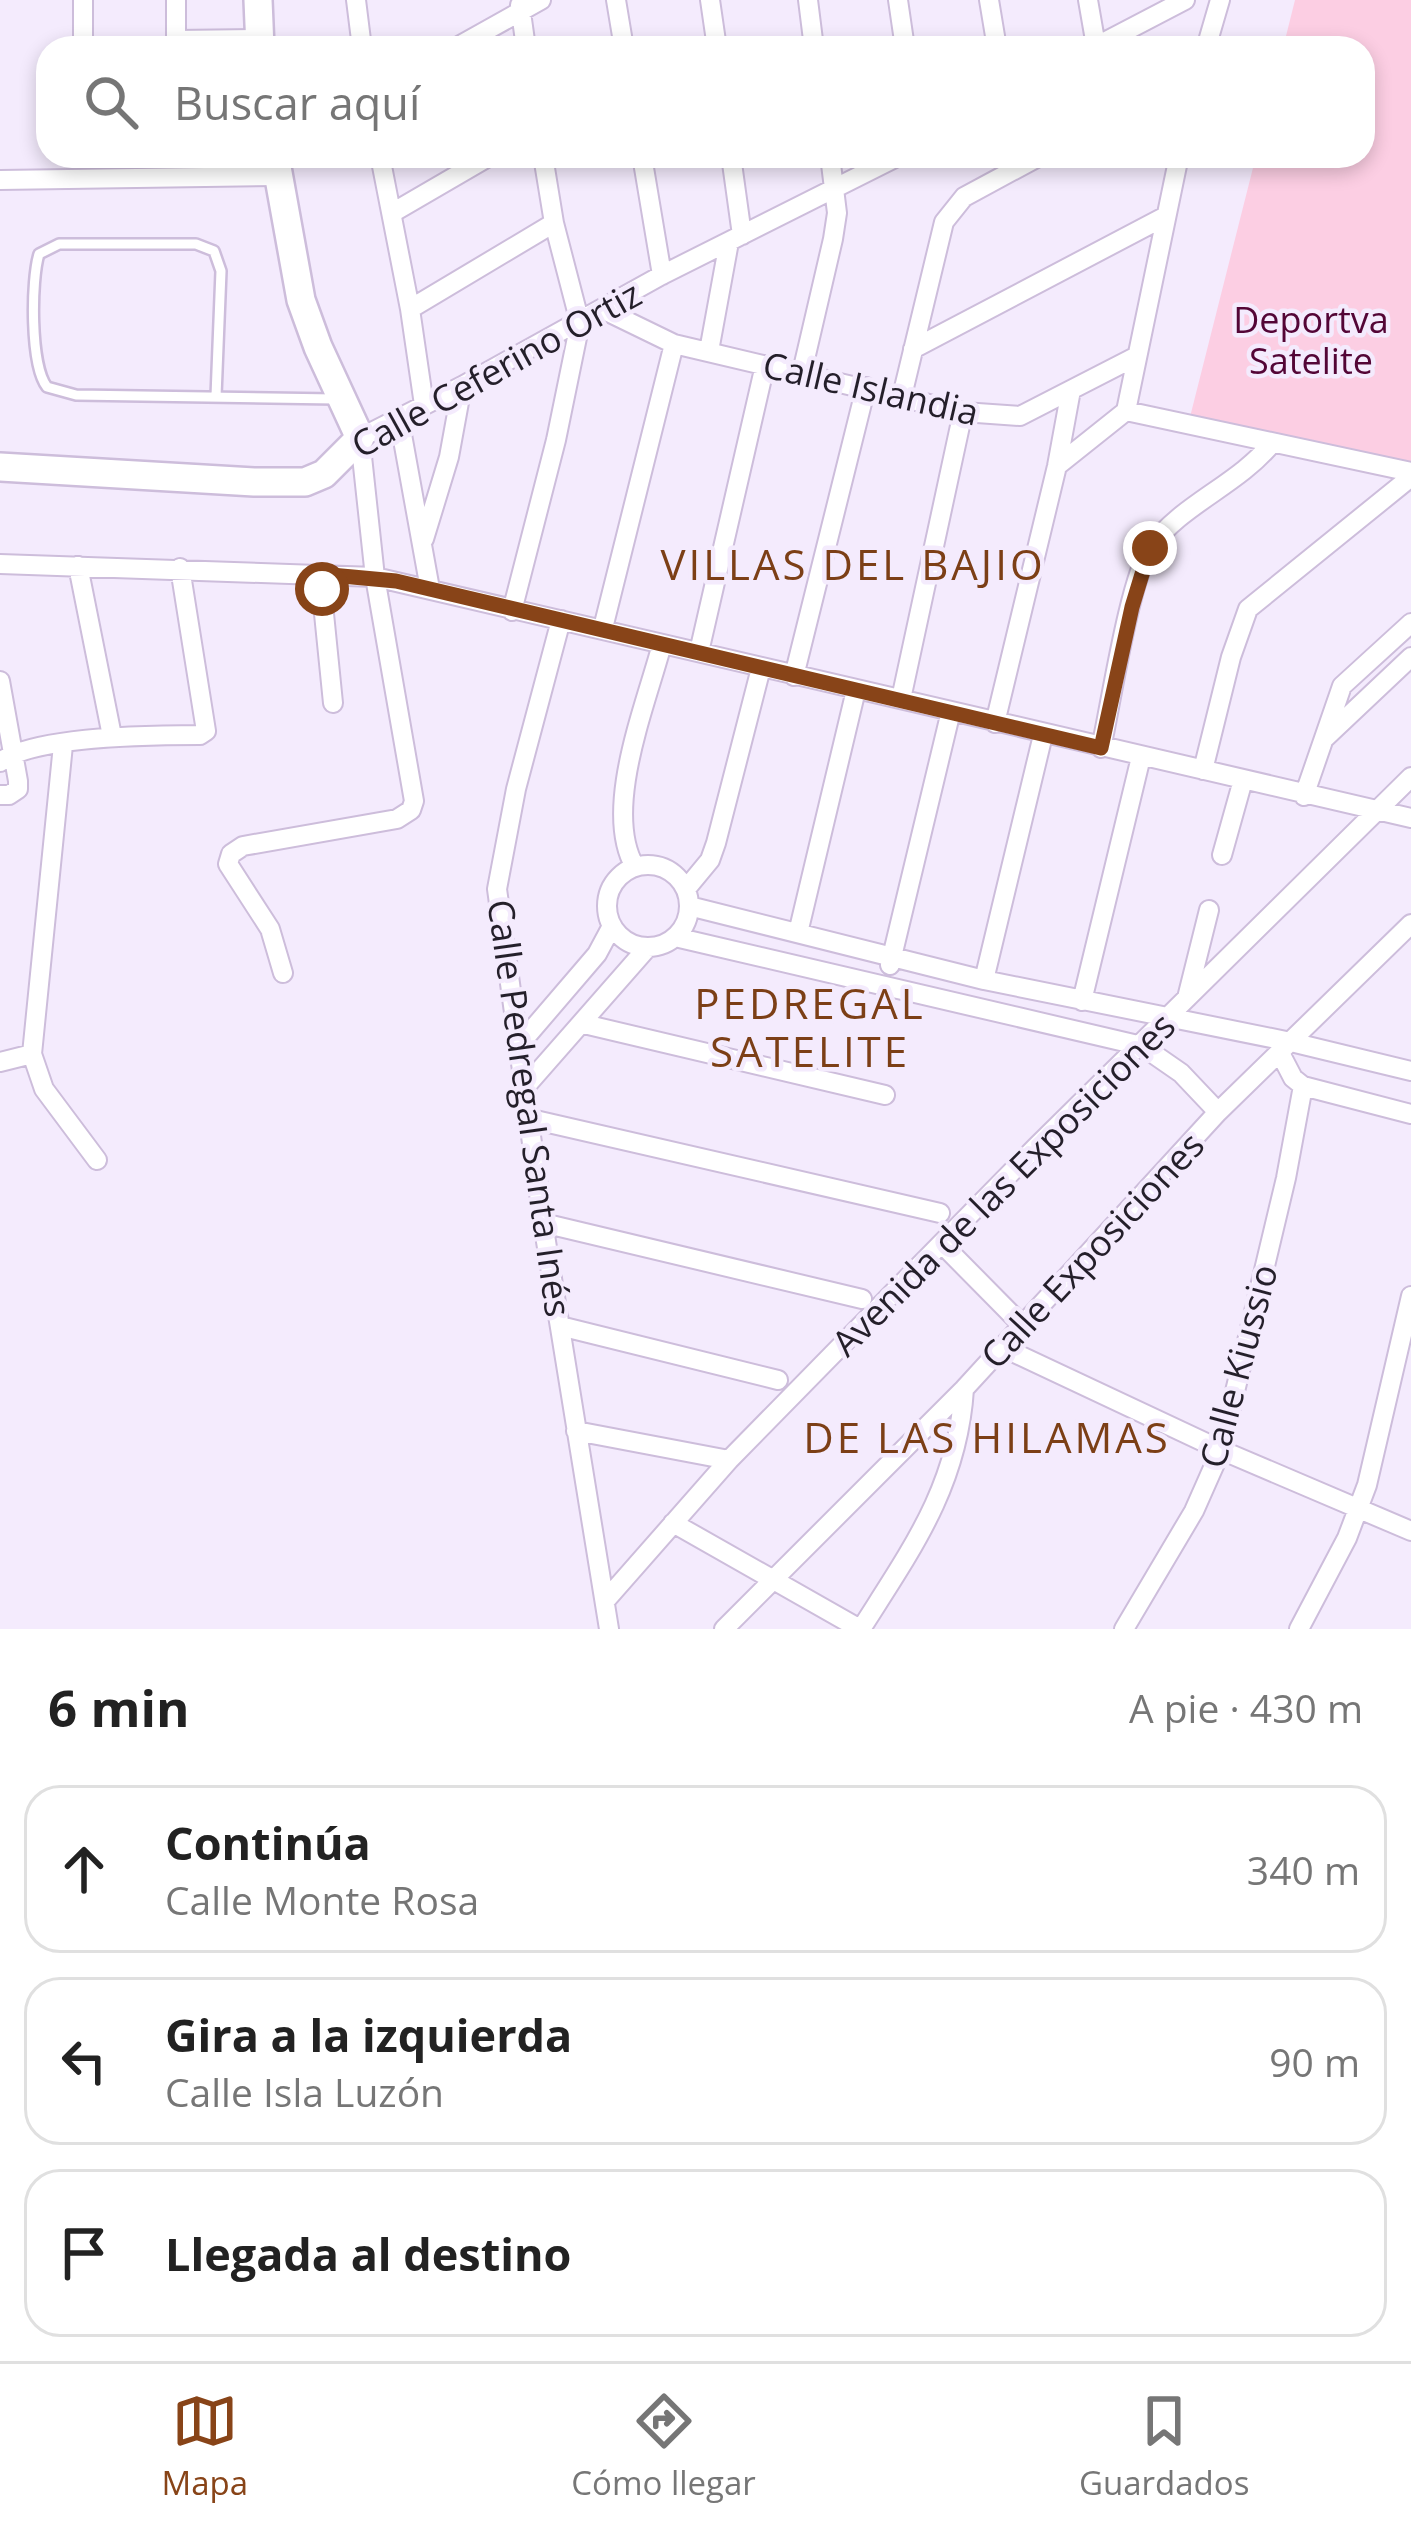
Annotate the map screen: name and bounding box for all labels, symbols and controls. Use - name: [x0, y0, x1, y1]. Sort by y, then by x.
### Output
- search box: [36, 36, 1375, 168]
- icon: search: [78, 69, 144, 135]
- text: Buscar aquí: [174, 72, 420, 133]
- street label: Calle Ceferino Ortiz: [342, 269, 650, 469]
- park label: Deportva Satelite: [1233, 295, 1389, 385]
- street label: Calle Islandia: [758, 339, 984, 437]
- route end: [1123, 521, 1177, 575]
- district label: VILLAS DEL BAJIO: [660, 535, 1046, 592]
- route start: [295, 562, 349, 616]
- street label: Calle Pedregal Santa Inés: [476, 896, 584, 1320]
- district label: PEDREGAL SATELITE: [694, 974, 926, 1079]
- street label: Avenida de las Exposiciones: [821, 1002, 1185, 1366]
- street label: Calle Exposiciones: [970, 1121, 1214, 1379]
- street label: Calle Kiussio: [1187, 1259, 1289, 1473]
- district label: DE LAS HILAMAS: [803, 1408, 1171, 1465]
- text: 6 min: [48, 1672, 190, 1742]
- text: A pie · 430 m: [1129, 1681, 1363, 1734]
- text: Continúa: [165, 1812, 371, 1873]
- icon: ahead: [51, 1836, 117, 1902]
- text: 340 m: [1247, 1843, 1360, 1896]
- text: Calle Monte Rosa: [165, 1873, 479, 1926]
- text: Gira a la izquierda: [165, 2004, 572, 2065]
- icon: left: [51, 2028, 117, 2094]
- text: 90 m: [1269, 2035, 1360, 2088]
- text: Calle Isla Luzón: [165, 2065, 444, 2118]
- icon: arrive: [51, 2220, 117, 2286]
- text: Llegada al destino: [165, 2223, 571, 2284]
- tab: Mapa: [162, 2388, 248, 2505]
- tab: Cómo llegar: [571, 2388, 756, 2505]
- tab: Guardados: [1079, 2388, 1249, 2505]

